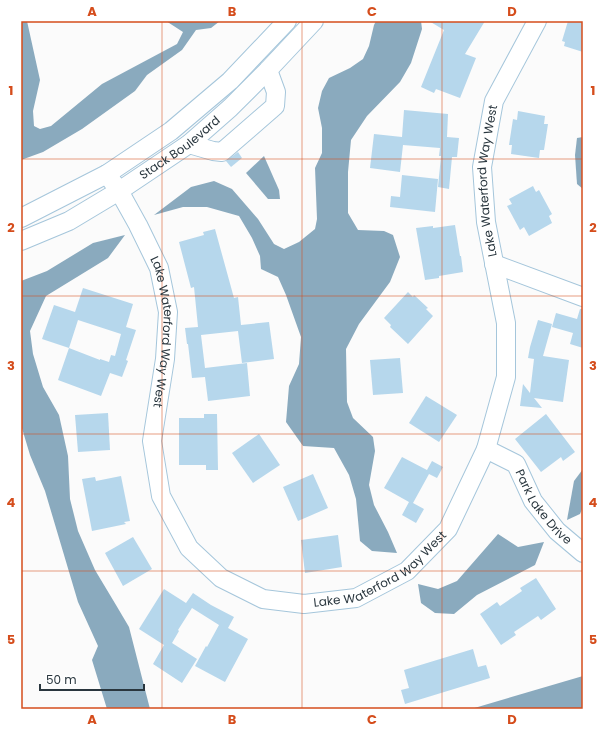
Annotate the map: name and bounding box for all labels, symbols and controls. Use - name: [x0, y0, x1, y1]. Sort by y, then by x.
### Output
- text: A: [87, 2, 97, 21]
- text: B: [228, 2, 237, 21]
- text: C: [367, 2, 377, 21]
- text: D: [507, 2, 517, 21]
- text: 1: [9, 81, 13, 100]
- text: 1: [591, 81, 595, 100]
- street label: Lake Waterford Way West: [473, 103, 501, 258]
- street label: Stack Boulevard: [136, 112, 223, 183]
- text: 2: [7, 218, 15, 237]
- text: 2: [589, 218, 597, 237]
- street label: Lake Waterford Way West: [146, 253, 177, 409]
- text: 3: [7, 356, 15, 375]
- text: 3: [589, 356, 597, 375]
- street label: Park Lake Drive: [512, 466, 576, 548]
- text: 4: [7, 493, 16, 512]
- text: 4: [589, 493, 598, 512]
- street label: Lake Waterford Way West: [313, 527, 450, 611]
- text: 5: [7, 630, 15, 649]
- text: 5: [589, 630, 597, 649]
- scale bar: [40, 666, 144, 692]
- text: 50 m: [46, 671, 77, 688]
- text: A: [87, 710, 97, 729]
- text: B: [228, 710, 237, 729]
- text: C: [367, 710, 377, 729]
- text: D: [507, 710, 517, 729]

